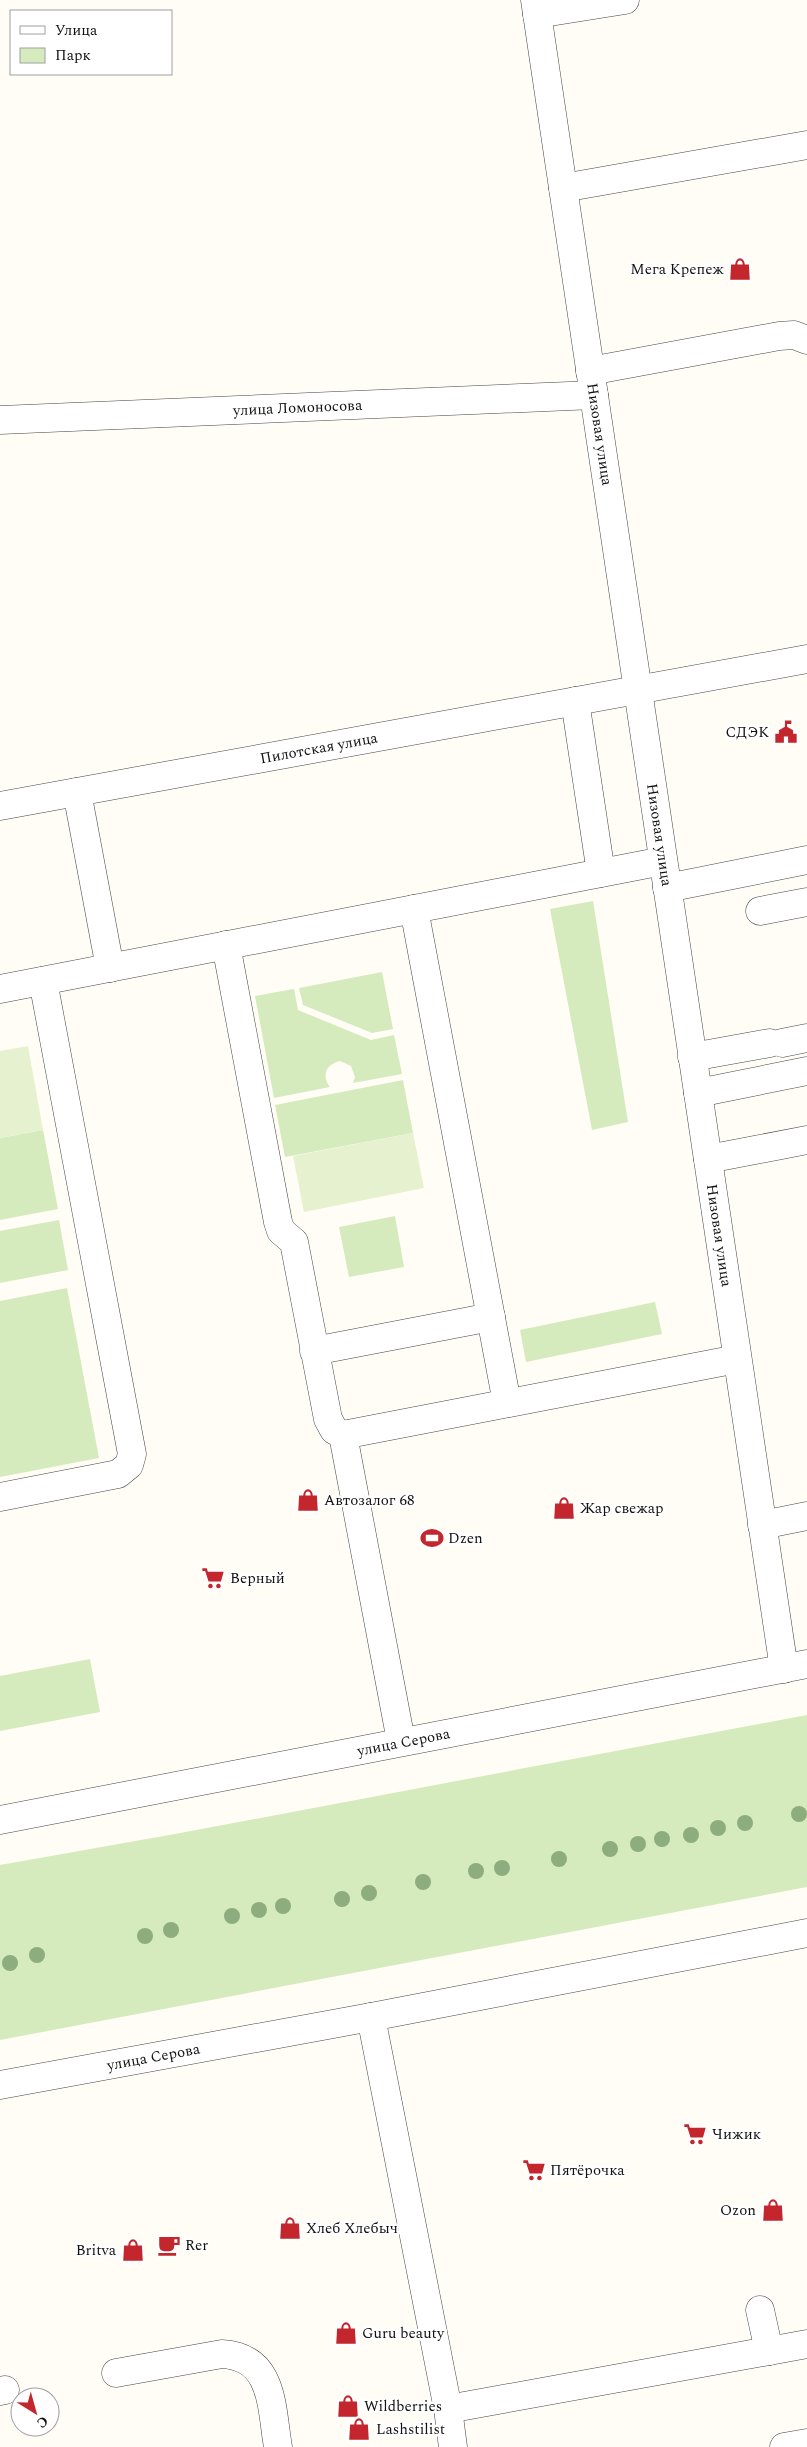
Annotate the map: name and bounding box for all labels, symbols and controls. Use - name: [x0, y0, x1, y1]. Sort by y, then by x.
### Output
- legend: [10, 10, 172, 75]
- text: Улица: [55, 19, 98, 42]
- text: Парк: [55, 44, 91, 67]
- shop icon: Мега Крепеж: [727, 256, 753, 282]
- place label: Мега Крепеж: [630, 258, 724, 281]
- street label: Низовая улица: [580, 381, 618, 488]
- street label: улица Ломоносова: [232, 394, 364, 422]
- public building icon: СДЭК: [773, 719, 799, 745]
- place label: СДЭК: [725, 721, 769, 744]
- street label: Пилотская улица: [258, 726, 380, 770]
- street label: Низовая улица: [640, 782, 678, 888]
- street label: Низовая улица: [700, 1183, 738, 1289]
- shop icon: Автозалог 68: [295, 1487, 321, 1513]
- place label: Автозалог 68: [324, 1489, 414, 1512]
- shop icon: Жар свежар: [551, 1495, 577, 1521]
- place label: Жар свежар: [580, 1497, 663, 1520]
- sports icon: Dzen: [419, 1525, 445, 1551]
- place label: Dzen: [448, 1527, 483, 1550]
- supermarket icon: Верный: [200, 1565, 226, 1591]
- place label: Верный: [230, 1567, 285, 1590]
- street label: улица Серова: [354, 1722, 453, 1763]
- street label: улица Серова: [104, 2037, 203, 2077]
- supermarket icon: Чижик: [682, 2121, 708, 2147]
- place label: Чижик: [712, 2123, 761, 2146]
- supermarket icon: Пятёрочка: [521, 2157, 547, 2183]
- place label: Пятёрочка: [550, 2159, 625, 2182]
- shop icon: Ozon: [760, 2197, 786, 2223]
- place label: Ozon: [720, 2199, 756, 2222]
- shop icon: Хлеб Хлебыч: [277, 2215, 303, 2241]
- place label: Хлеб Хлебыч: [306, 2217, 398, 2240]
- cafe icon: Rer: [156, 2232, 182, 2258]
- place label: Rer: [185, 2234, 208, 2257]
- shop icon: Britva: [120, 2237, 146, 2263]
- place label: Britva: [76, 2239, 117, 2262]
- shop icon: Guru beauty: [333, 2320, 359, 2346]
- place label: Guru beauty: [362, 2322, 445, 2345]
- north arrow: [10, 2387, 60, 2437]
- shop icon: Wildberries: [335, 2393, 361, 2419]
- place label: Wildberries: [364, 2395, 442, 2418]
- text: С: [32, 2411, 53, 2433]
- shop icon: Lashstilist: [346, 2416, 372, 2442]
- place label: Lashstilist: [376, 2418, 445, 2441]

